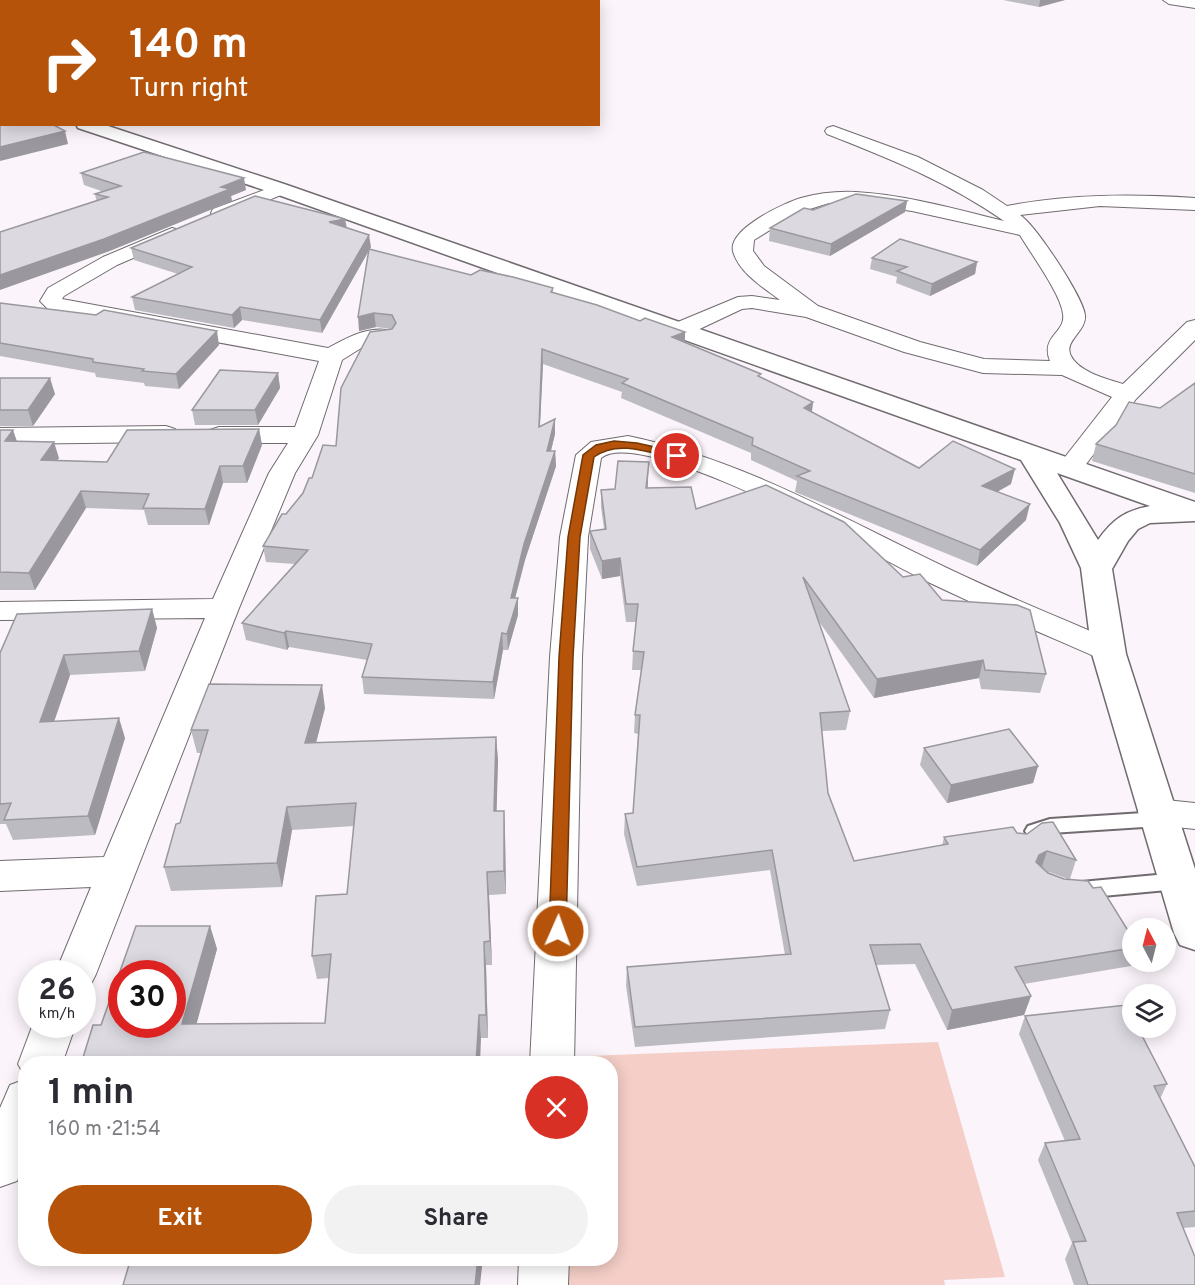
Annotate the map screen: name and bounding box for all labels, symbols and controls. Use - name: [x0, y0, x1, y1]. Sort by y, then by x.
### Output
- text: 140 m: [129, 20, 248, 73]
- icon: right: [30, 24, 108, 102]
- text: Turn right: [129, 72, 248, 106]
- pin: [651, 430, 702, 481]
- icon: arrive: [660, 439, 693, 472]
- position arrow: [526, 899, 590, 963]
- north arrow: [1122, 918, 1176, 972]
- map controls: [1122, 918, 1176, 1038]
- speed limit sign: 30: [108, 960, 186, 1038]
- text: 26: [39, 973, 75, 1010]
- button: layers: [1122, 984, 1176, 1038]
- text: km/h: [39, 1005, 75, 1024]
- text: 1 min: [48, 1071, 134, 1117]
- button: close: [525, 1076, 588, 1139]
- text: 160 m · 21:54: [48, 1117, 161, 1143]
- button: Exit: [48, 1185, 312, 1254]
- button: Share: [324, 1185, 588, 1254]

